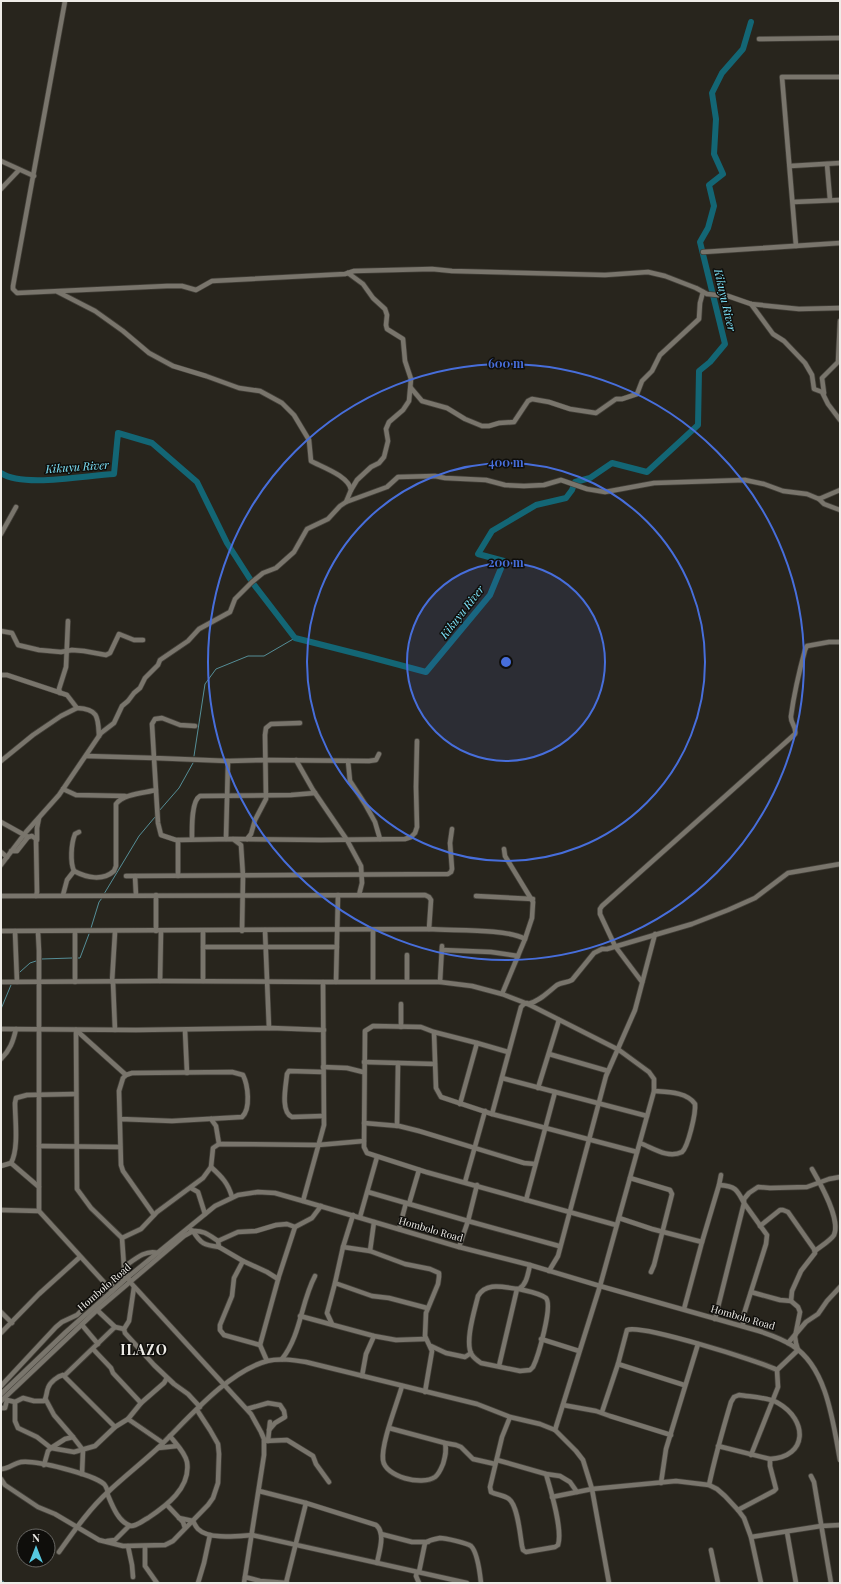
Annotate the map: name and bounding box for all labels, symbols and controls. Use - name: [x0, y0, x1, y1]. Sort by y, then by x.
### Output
- water label: Kikuyu River: [711, 266, 740, 333]
- text: 600 m: [488, 355, 524, 371]
- text: 400 m: [488, 454, 524, 470]
- water label: Kikuyu River: [44, 457, 109, 476]
- text: 200 m: [488, 554, 524, 570]
- water label: Kikuyu River: [436, 582, 487, 642]
- centre of rings: [499, 655, 513, 669]
- street label: Hombolo Road: [397, 1213, 465, 1245]
- street label: Hombolo Road: [74, 1260, 134, 1314]
- street label: Hombolo Road: [709, 1301, 777, 1333]
- district label: ILAZO: [120, 1340, 168, 1359]
- north arrow: [16, 1528, 56, 1568]
- text: N: [32, 1530, 40, 1545]

